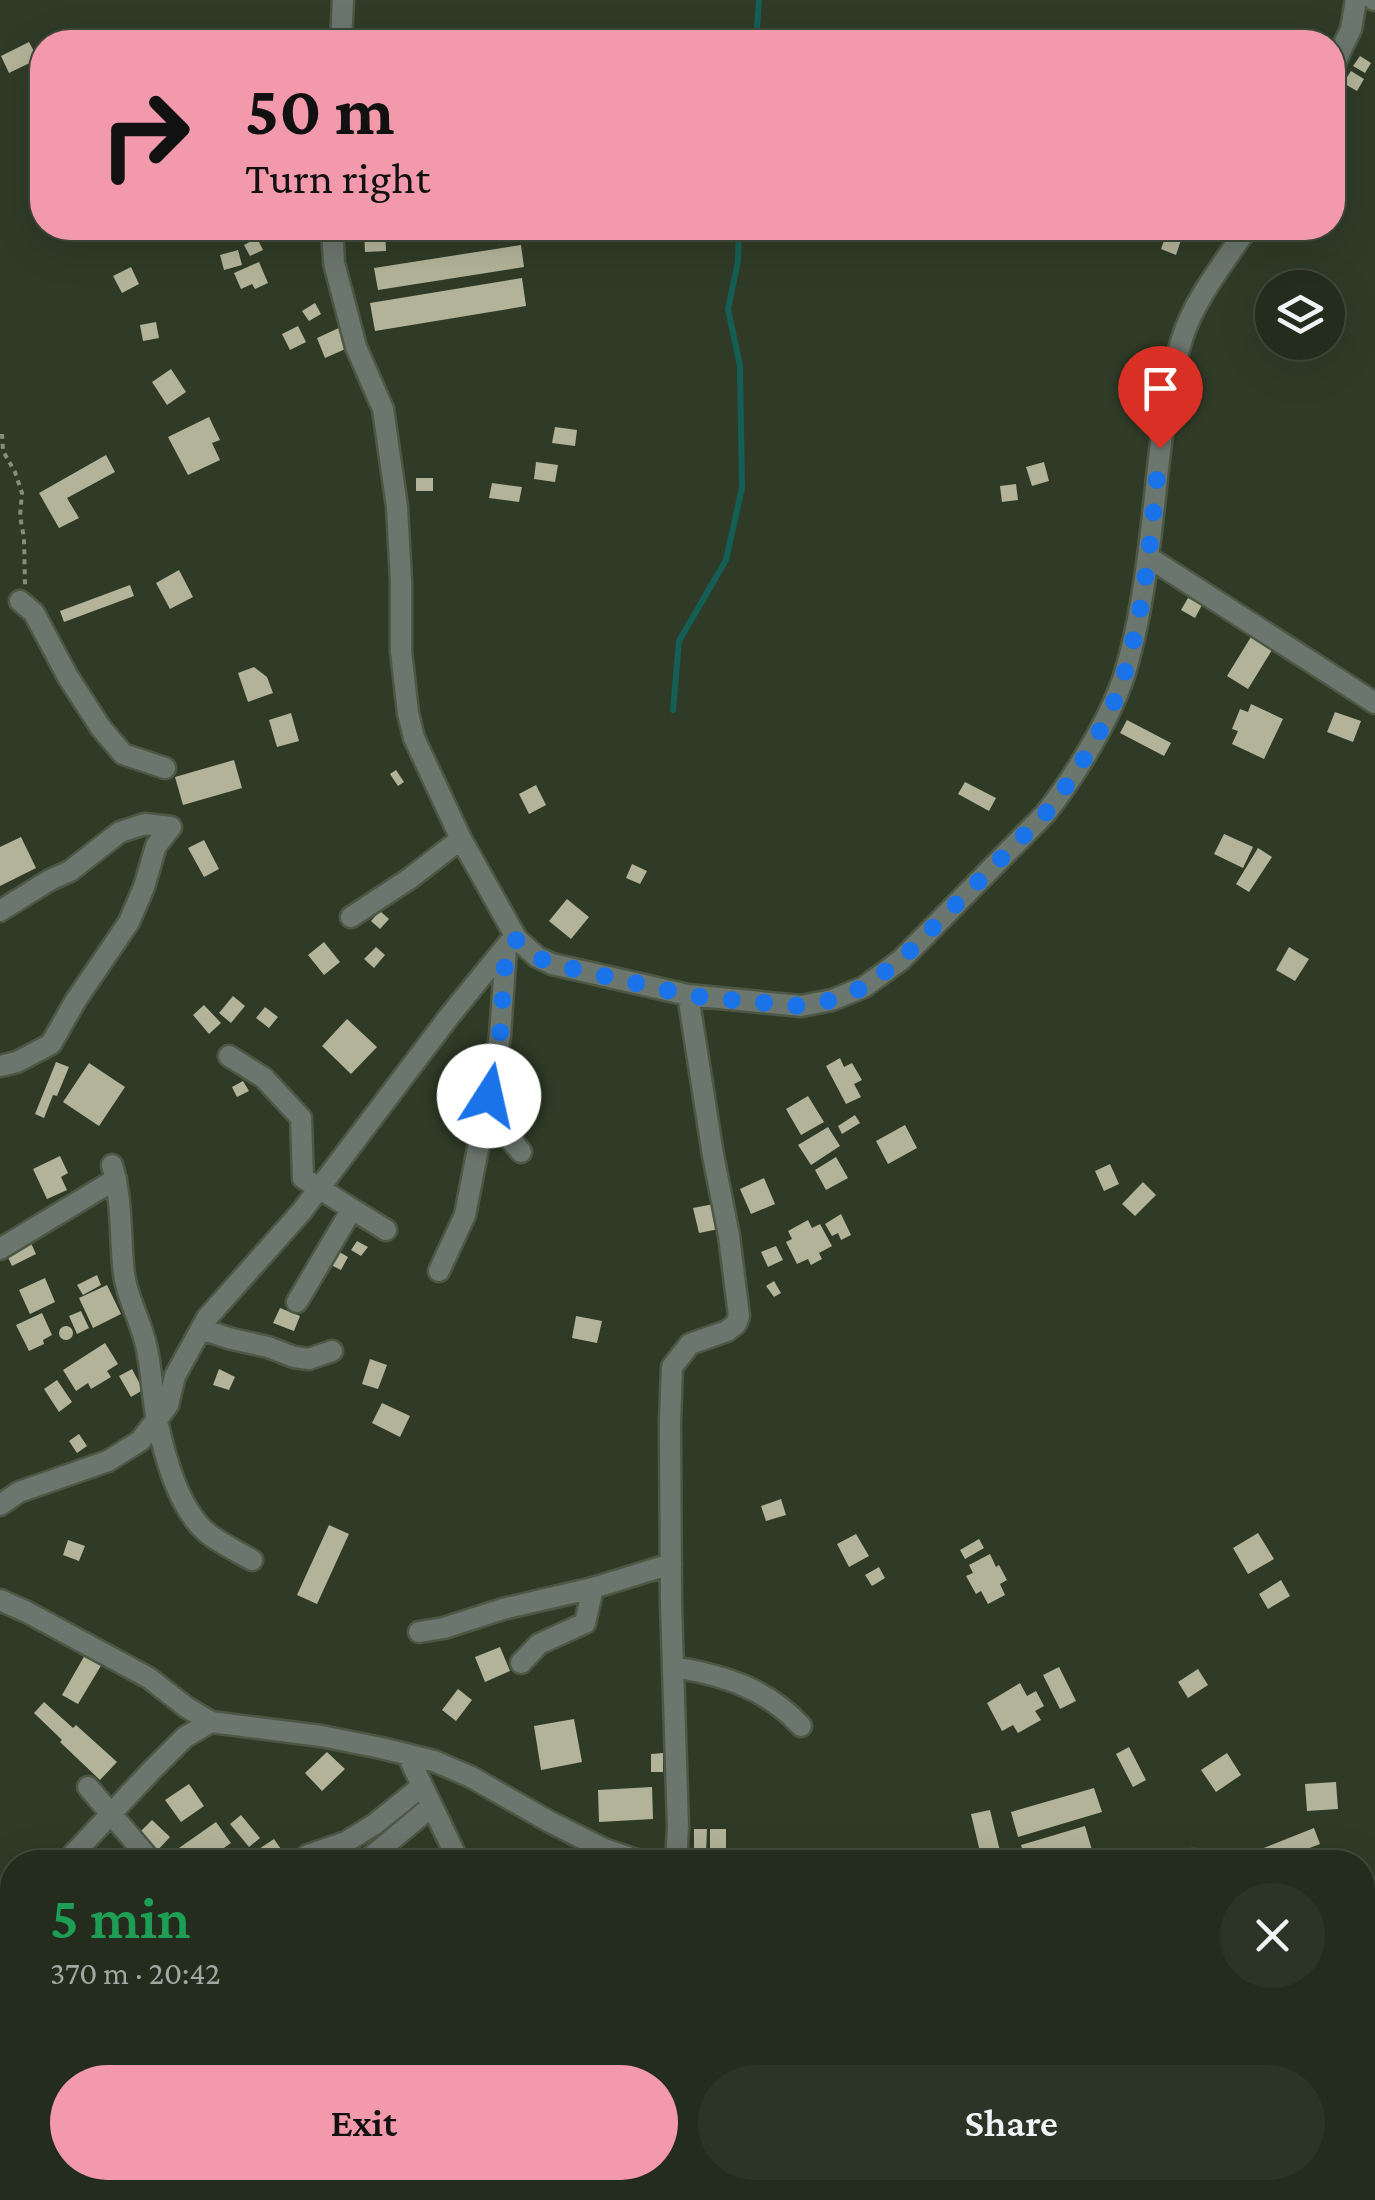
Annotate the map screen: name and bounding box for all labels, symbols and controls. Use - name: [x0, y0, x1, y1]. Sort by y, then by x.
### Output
- icon: right: [80, 70, 210, 200]
- text: 50 m: [245, 71, 395, 149]
- text: Turn right: [245, 153, 430, 203]
- map controls: [1255, 270, 1345, 360]
- button: layers: [1255, 270, 1345, 360]
- pin: [1118, 346, 1203, 449]
- icon: arrive: [1133, 361, 1188, 416]
- position arrow: [437, 1044, 541, 1148]
- button: close: [1220, 1883, 1325, 1988]
- text: 5 min: [50, 1884, 191, 1951]
- text: 370 m · 20:42: [50, 1955, 221, 1991]
- button: Exit: [50, 2065, 678, 2180]
- button: Share: [698, 2065, 1325, 2180]

